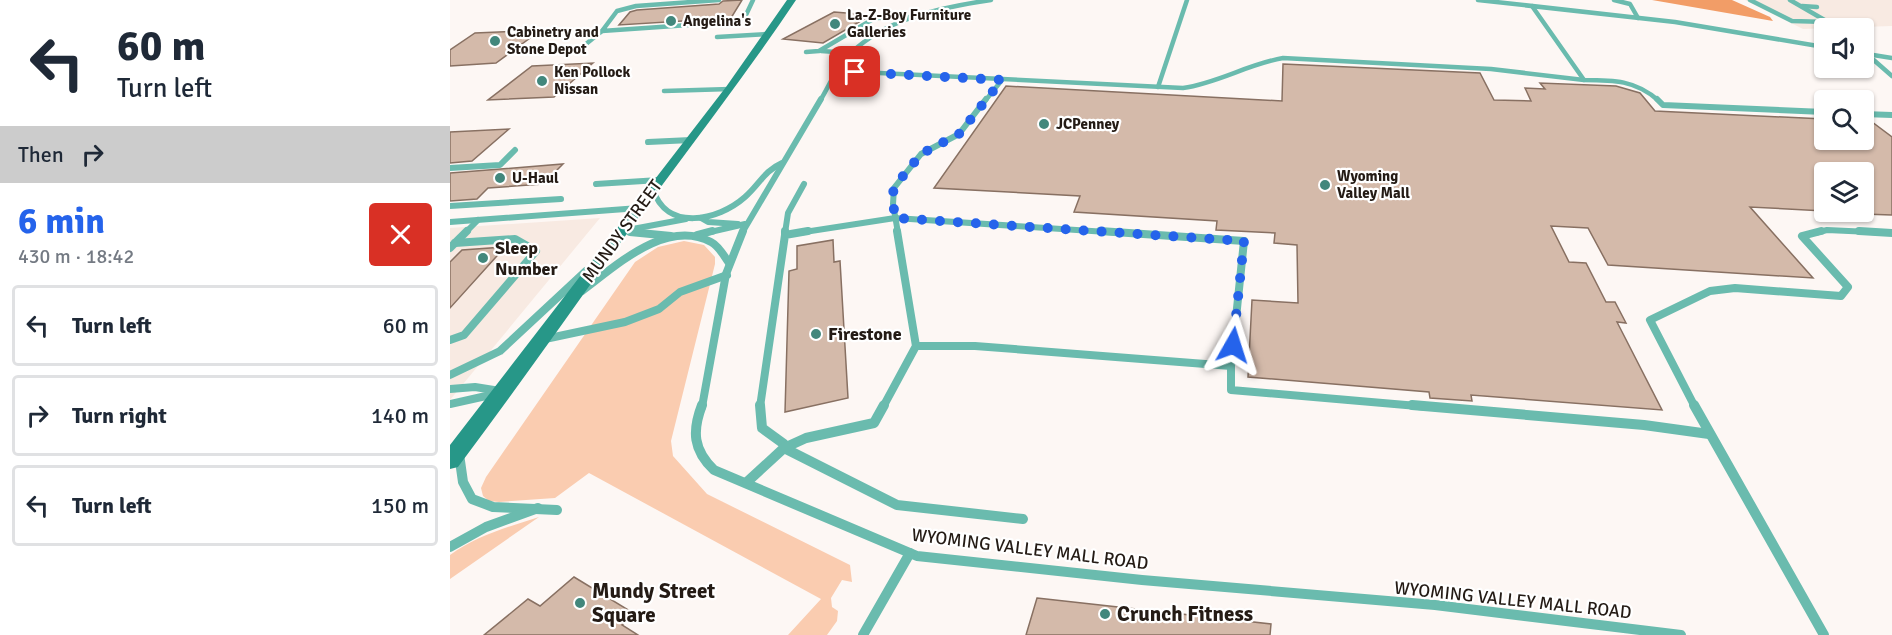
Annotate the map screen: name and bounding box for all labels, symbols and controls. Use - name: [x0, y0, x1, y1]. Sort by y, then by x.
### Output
- place label: La-Z-Boy Furniture Galleries: [847, 6, 971, 41]
- place label: Angelina's: [683, 12, 752, 30]
- marker: Angelina's: [664, 14, 678, 28]
- marker: La-Z-Boy Furniture Galleries: [828, 17, 842, 31]
- map controls: [1814, 18, 1874, 222]
- button: sound: [1814, 18, 1874, 78]
- text: 60 m: [117, 21, 206, 72]
- place label: Cabinetry and Stone Depot: [507, 23, 599, 58]
- icon: left: [18, 24, 96, 102]
- marker: Cabinetry and Stone Depot: [488, 34, 502, 48]
- pin: [829, 46, 880, 97]
- icon: arrive: [838, 55, 871, 88]
- place label: Ken Pollock Nissan: [554, 63, 630, 98]
- text: Turn left: [117, 72, 212, 105]
- marker: Ken Pollock Nissan: [535, 74, 549, 88]
- button: search: [1814, 90, 1874, 150]
- place label: JCPenney: [1056, 115, 1120, 133]
- marker: JCPenney: [1037, 117, 1051, 131]
- icon: right: [76, 138, 109, 171]
- text: Then: [18, 141, 64, 168]
- button: layers: [1814, 162, 1874, 222]
- place label: Wyoming Valley Mall: [1337, 167, 1410, 202]
- place label: U-Haul: [512, 169, 559, 187]
- marker: U-Haul: [493, 171, 507, 185]
- street label: MUNDY STREET: [577, 175, 667, 287]
- marker: Wyoming Valley Mall: [1318, 178, 1332, 192]
- text: 6 min: [18, 199, 105, 244]
- button: close: [369, 203, 432, 266]
- place label: Sleep Number: [495, 237, 559, 280]
- text: 430 m · 18:42: [18, 244, 134, 269]
- marker: Sleep Number: [476, 251, 490, 265]
- icon: left: [21, 309, 54, 342]
- text: Turn left: [72, 312, 152, 339]
- text: 60 m: [383, 312, 429, 339]
- position arrow: [1201, 313, 1265, 377]
- place label: Firestone: [828, 323, 902, 345]
- marker: Firestone: [809, 327, 823, 341]
- icon: right: [21, 399, 54, 432]
- text: Turn right: [72, 402, 167, 429]
- text: 140 m: [371, 402, 429, 429]
- icon: left: [21, 489, 54, 522]
- text: Turn left: [72, 492, 152, 519]
- text: 150 m: [371, 492, 429, 519]
- street label: WYOMING VALLEY MALL ROAD: [910, 524, 1150, 574]
- street label: WYOMING VALLEY MALL ROAD: [1393, 577, 1633, 623]
- place label: Mundy Street Square: [592, 578, 715, 628]
- marker: Mundy Street Square: [573, 596, 587, 610]
- place label: Crunch Fitness: [1117, 601, 1253, 627]
- marker: Crunch Fitness: [1098, 607, 1112, 621]

